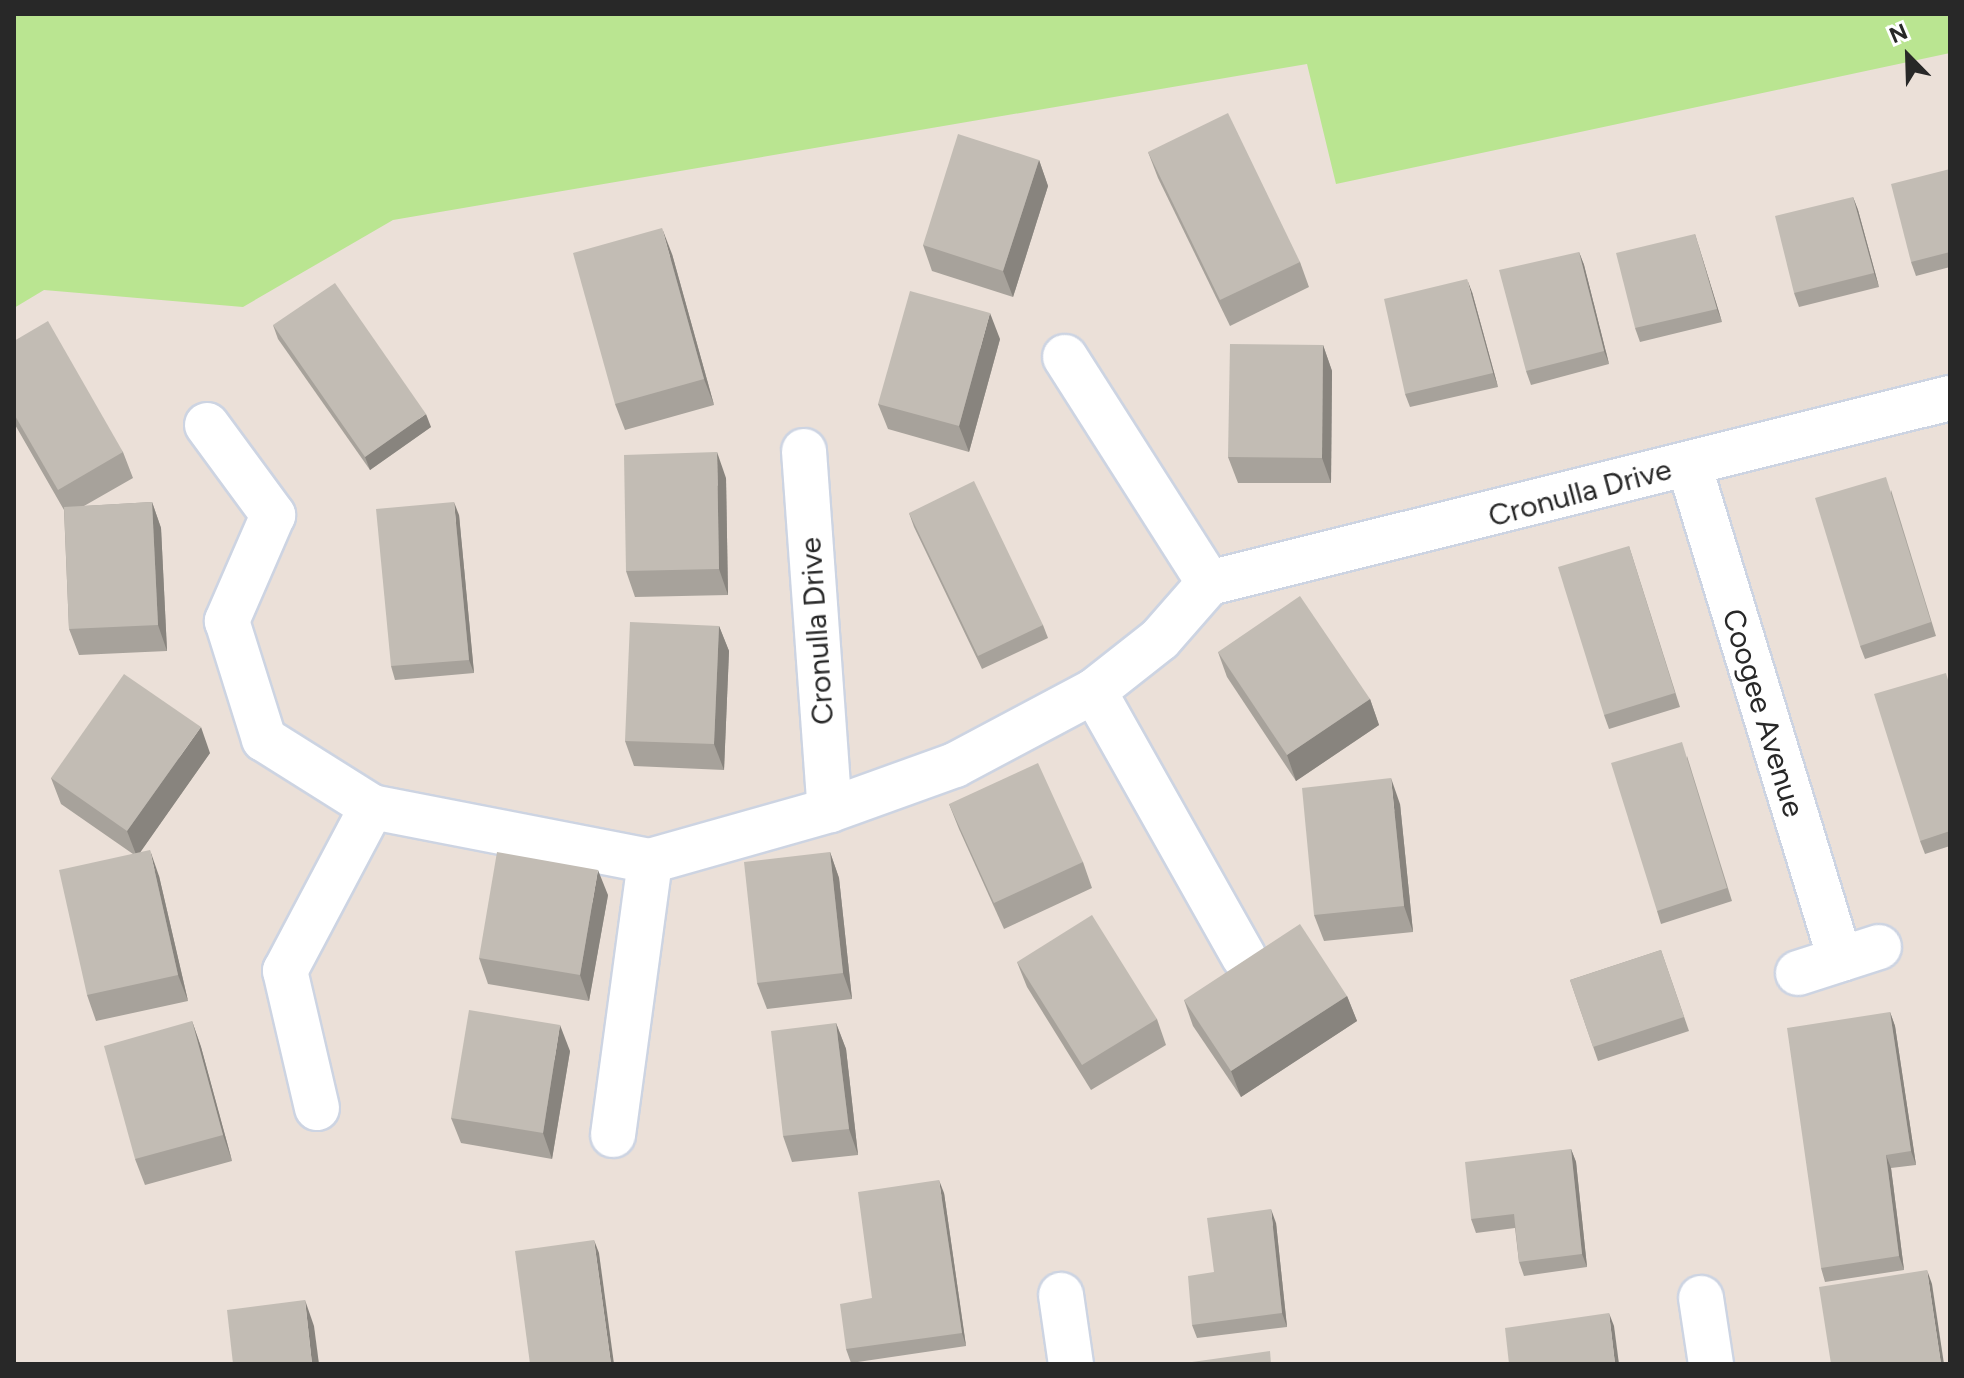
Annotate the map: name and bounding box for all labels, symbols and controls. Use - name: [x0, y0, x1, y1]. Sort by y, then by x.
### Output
- north arrow: [1868, 16, 1948, 96]
- text: N: [1885, 18, 1912, 49]
- street label: Cronulla Drive: [1485, 451, 1675, 535]
- street label: Cronulla Drive: [792, 536, 842, 726]
- street label: Coogee Avenue: [1714, 605, 1812, 821]

